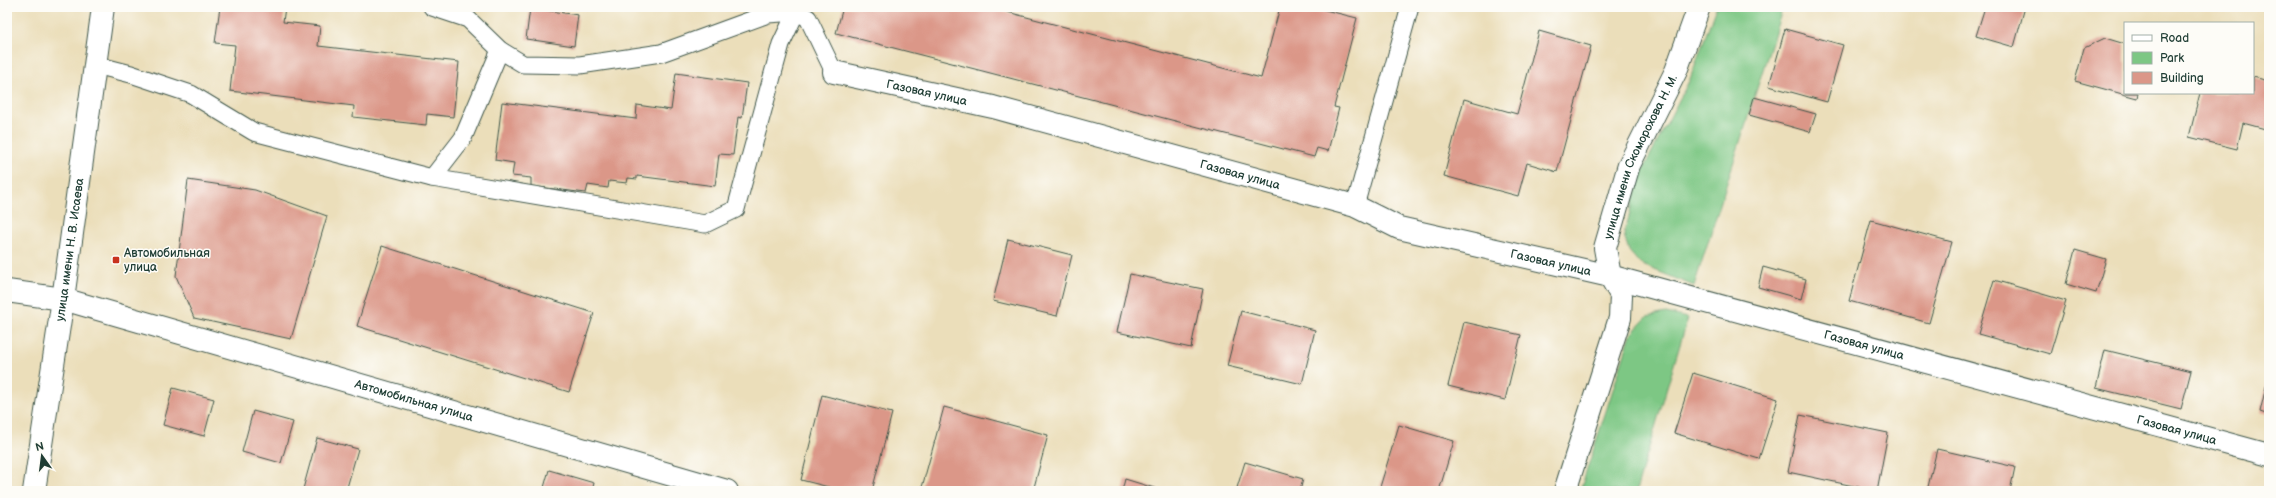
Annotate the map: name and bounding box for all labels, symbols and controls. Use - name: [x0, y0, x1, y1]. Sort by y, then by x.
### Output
- legend: [2124, 22, 2254, 94]
- text: Road: [2160, 31, 2189, 46]
- text: Park: [2160, 51, 2184, 66]
- text: Building: [2160, 71, 2204, 86]
- street label: улица имени Скоморохова Н. М.: [1600, 72, 1681, 241]
- street label: Газовая улица: [885, 76, 969, 109]
- street label: Газовая улица: [1198, 156, 1282, 193]
- street label: улица имени Н. В. Исаева: [52, 177, 87, 322]
- place label: Автомобильная улица: [123, 246, 210, 275]
- street label: Газовая улица: [1509, 246, 1593, 279]
- marker: Автомобильная улица: [111, 255, 121, 265]
- street label: Газовая улица: [1822, 327, 1906, 363]
- street label: Автомобильная улица: [352, 376, 475, 425]
- street label: Газовая улица: [2135, 412, 2218, 448]
- north arrow: [22, 436, 62, 476]
- text: N: [34, 439, 45, 454]

